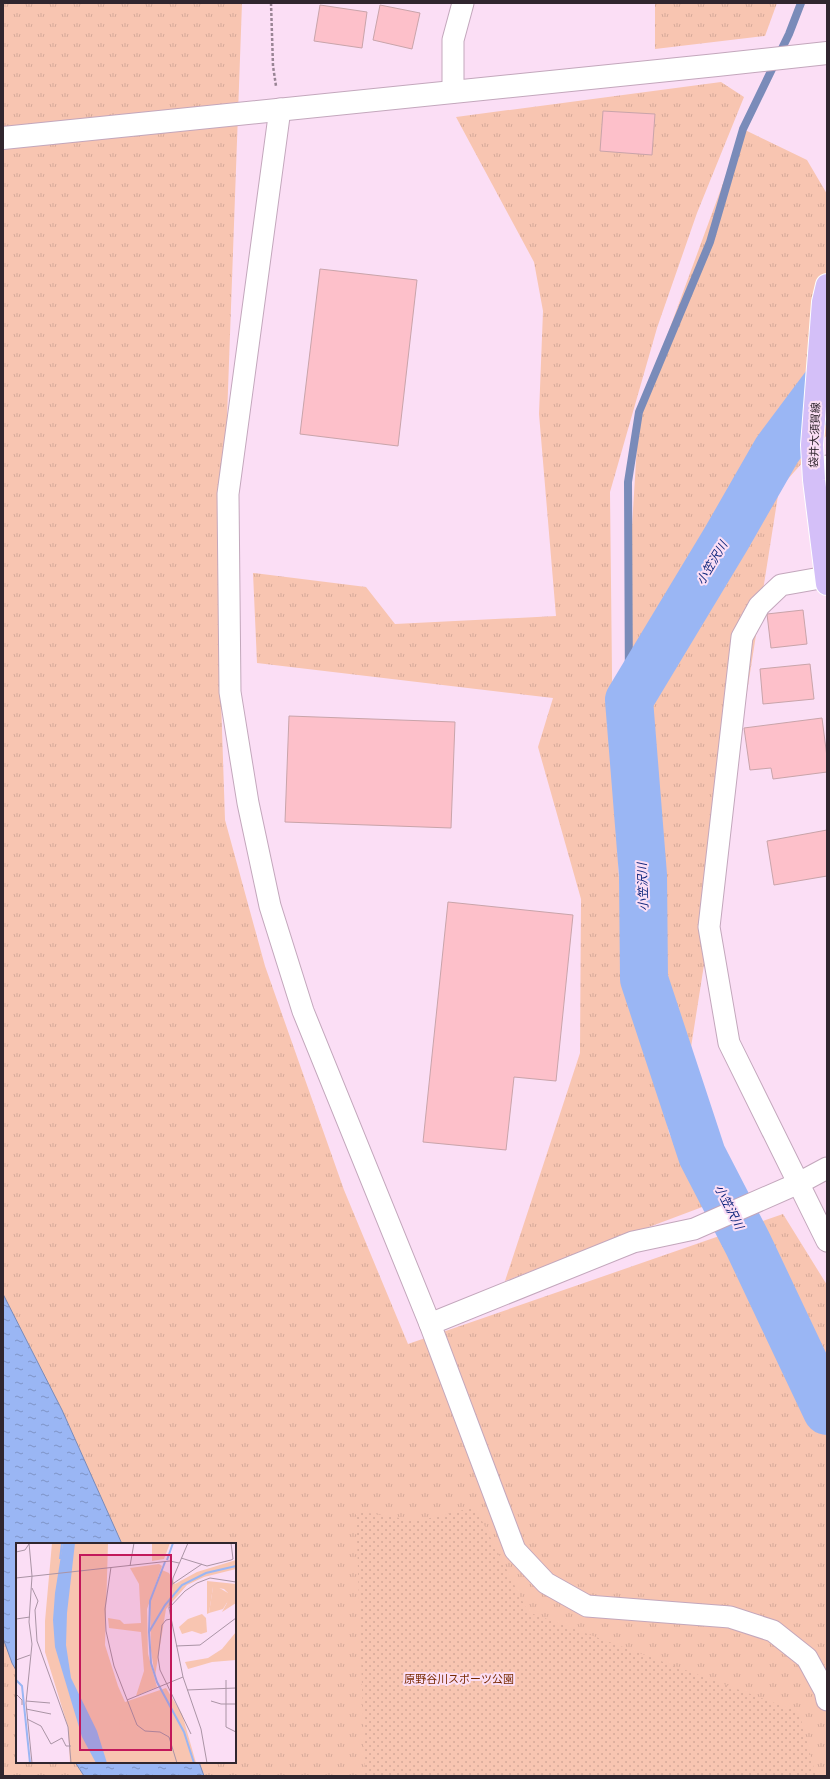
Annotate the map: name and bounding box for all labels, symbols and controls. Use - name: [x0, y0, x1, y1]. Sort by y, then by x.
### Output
- street label: 袋井大須賀線: [806, 402, 824, 468]
- water label: 小笠沢川: [693, 537, 732, 588]
- water label: 小笠沢川: [634, 861, 652, 911]
- water label: 小笠沢川: [711, 1182, 748, 1234]
- inset map: [16, 1543, 236, 1763]
- park label: 原野谷川スポーツ公園: [404, 1672, 514, 1687]

